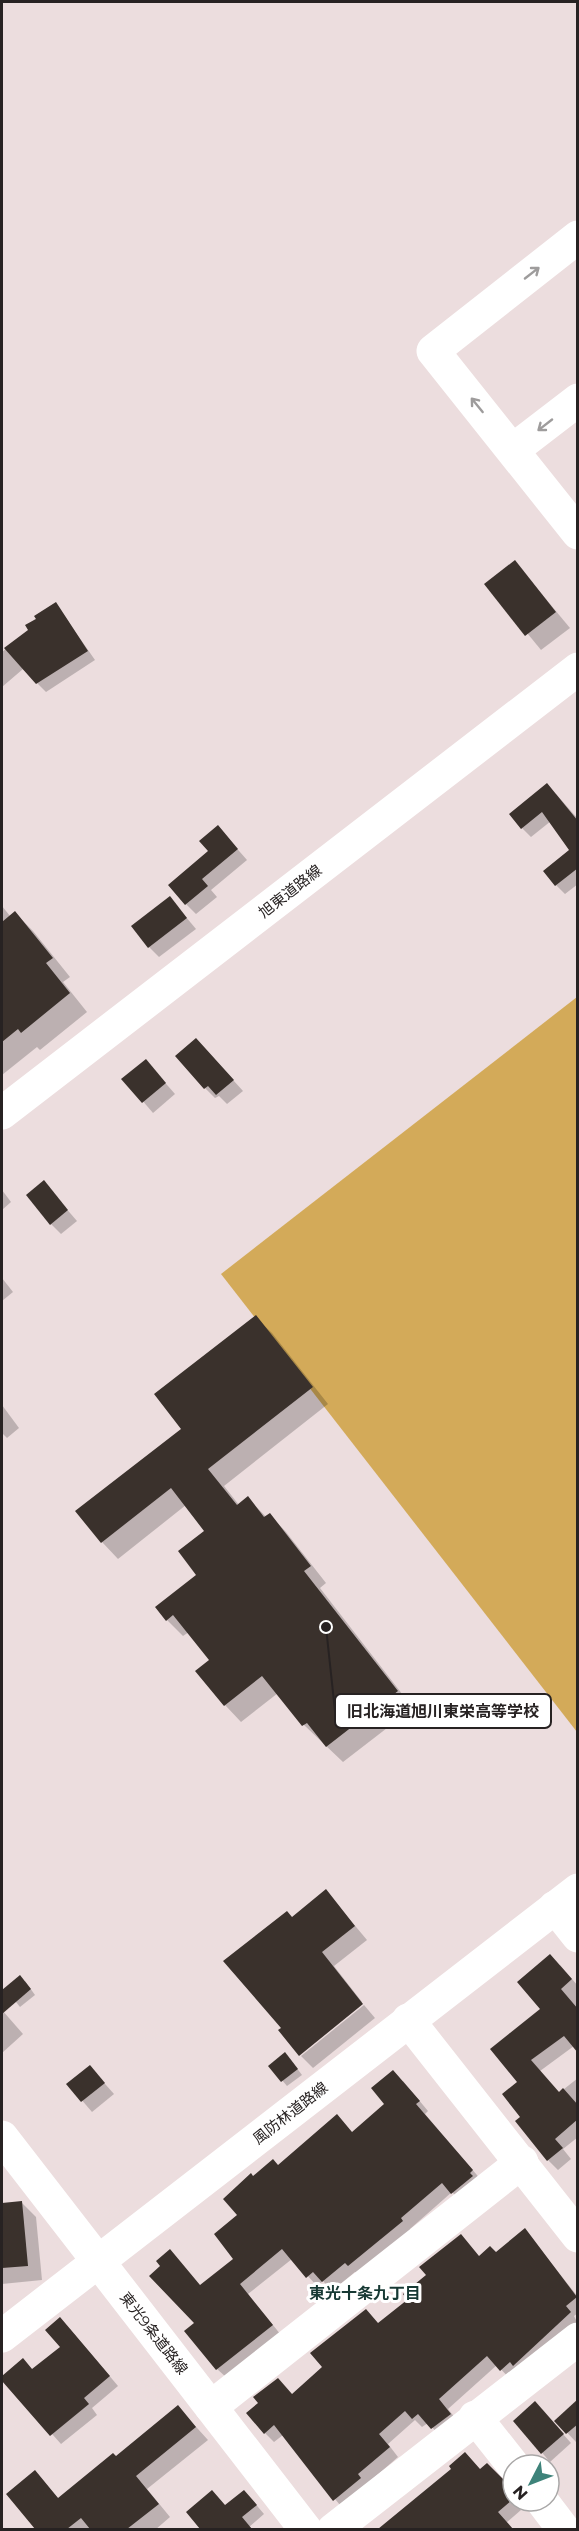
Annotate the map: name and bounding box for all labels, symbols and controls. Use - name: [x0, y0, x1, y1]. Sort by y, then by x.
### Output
- one-way arrow: [524, 266, 540, 279]
- one-way arrow: [470, 397, 483, 413]
- one-way arrow: [538, 419, 554, 432]
- street label: 旭東道路線: [255, 860, 325, 922]
- callout: 旧北海道旭川東栄高等学校: [335, 1694, 551, 1728]
- text: 旧北海道旭川東栄高等学校: [347, 1702, 539, 1721]
- street label: 風防林道路線: [249, 2078, 331, 2148]
- district label: 東光十条九丁目: [309, 2284, 421, 2303]
- street label: 東光9条道路線: [116, 2288, 192, 2378]
- north arrow: [501, 2453, 561, 2513]
- text: N: [509, 2482, 532, 2504]

